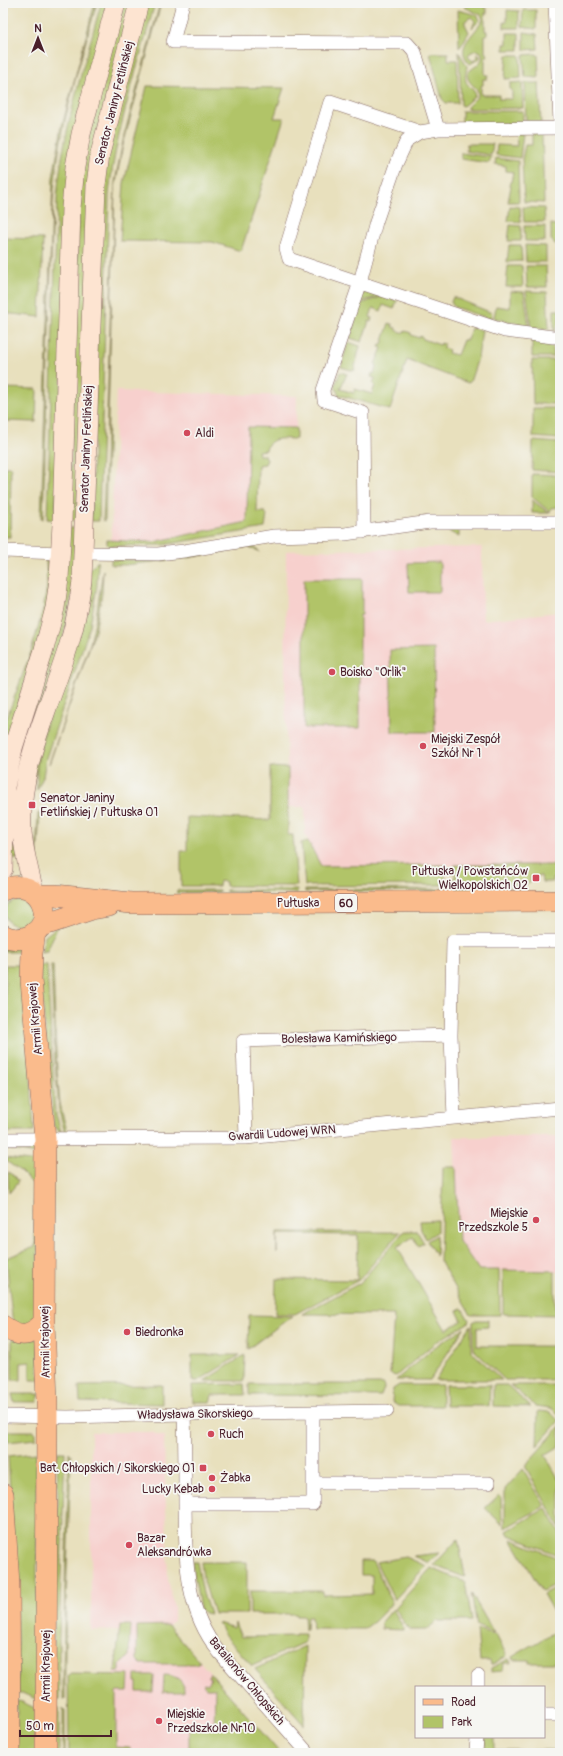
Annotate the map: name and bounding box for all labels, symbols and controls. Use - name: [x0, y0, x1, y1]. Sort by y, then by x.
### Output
- north arrow: [18, 18, 58, 58]
- text: N: [34, 22, 42, 35]
- street label: Senator Janiny Fetlińskiej: [92, 39, 137, 167]
- street label: Senator Janiny Fetlińskiej: [77, 385, 96, 513]
- place label: Aldi: [195, 426, 214, 441]
- marker: Aldi: [182, 428, 192, 438]
- place label: Boisko "Orlik": [340, 665, 406, 680]
- marker: Boisko "Orlik": [327, 667, 337, 677]
- place label: Miejski Zespół Szkół Nr 1: [431, 732, 501, 761]
- marker: Miejski Zespół Szkół Nr 1: [418, 741, 428, 751]
- place label: Senator Janiny Fetlińskiej / Pułtuska 01: [40, 791, 158, 820]
- marker: Senator Janiny Fetlińskiej / Pułtuska 01: [27, 800, 37, 810]
- place label: Pułtuska / Powstańców Wielkopolskich 02: [412, 864, 528, 893]
- marker: Pułtuska / Powstańców Wielkopolskich 02: [531, 873, 541, 883]
- road number: 60: [335, 894, 357, 912]
- street label: Pułtuska: [277, 896, 320, 911]
- street label: Armii Krajowej: [25, 982, 46, 1056]
- street label: Bolesława Kamińskiego: [281, 1030, 397, 1047]
- street label: Gwardii Ludowej WRN: [228, 1122, 336, 1145]
- place label: Miejskie Przedszkole 5: [458, 1206, 528, 1235]
- marker: Miejskie Przedszkole 5: [531, 1215, 541, 1225]
- street label: Armii Krajowej: [37, 1305, 54, 1378]
- place label: Biedronka: [135, 1325, 184, 1340]
- marker: Biedronka: [122, 1327, 132, 1337]
- street label: Władysława Sikorskiego: [137, 1406, 254, 1423]
- place label: Ruch: [219, 1427, 244, 1442]
- marker: Ruch: [206, 1429, 216, 1439]
- place label: Bat. Chłopskich / Sikorskiego 01: [40, 1461, 195, 1476]
- marker: Bat. Chłopskich / Sikorskiego 01: [198, 1463, 208, 1473]
- place label: Żabka: [220, 1470, 251, 1486]
- marker: Żabka: [207, 1473, 217, 1483]
- place label: Lucky Kebab: [142, 1482, 204, 1497]
- marker: Lucky Kebab: [207, 1484, 217, 1494]
- place label: Bazar Aleksandrówka: [137, 1531, 212, 1560]
- marker: Bazar Aleksandrówka: [124, 1540, 134, 1550]
- street label: Armii Krajowej: [39, 1629, 54, 1702]
- street label: Batalionów Chłopskich: [205, 1634, 288, 1729]
- legend: [415, 1686, 545, 1738]
- text: Road: [451, 1695, 476, 1710]
- place label: Miejskie Przedszkole Nr10: [167, 1707, 255, 1736]
- scale bar: [20, 1712, 111, 1738]
- text: Park: [451, 1715, 472, 1730]
- marker: Miejskie Przedszkole Nr10: [154, 1716, 164, 1726]
- text: 50 m: [26, 1719, 54, 1734]

